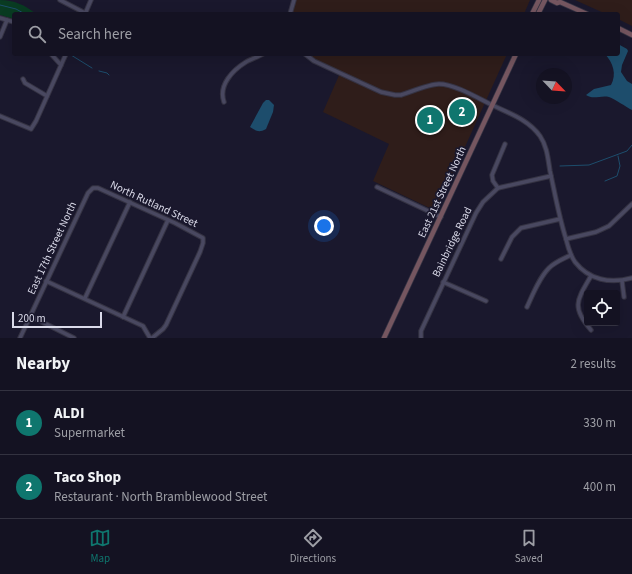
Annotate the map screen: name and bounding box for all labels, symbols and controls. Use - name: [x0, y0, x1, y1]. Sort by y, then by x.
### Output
- search box: [12, 12, 620, 56]
- icon: search: [26, 23, 48, 45]
- text: Search here: [58, 24, 132, 45]
- north arrow: [536, 68, 572, 104]
- pin: 2: [449, 97, 475, 127]
- pin: 1: [417, 105, 443, 135]
- street label: East 21st Street North: [414, 144, 470, 240]
- street label: North Rutland Street: [108, 177, 200, 231]
- street label: East 17th Street North: [24, 199, 80, 297]
- street label: Bainbridge Road: [429, 205, 475, 279]
- your location: [314, 216, 334, 236]
- map controls: [584, 290, 620, 326]
- button: locate: [584, 290, 620, 326]
- scale bar: [12, 310, 102, 329]
- text: 200 m: [18, 311, 46, 326]
- text: Nearby: [16, 352, 70, 376]
- text: 2 results: [571, 355, 616, 373]
- text: ALDI: [54, 403, 84, 424]
- text: 1: [26, 414, 32, 432]
- text: 330 m: [583, 414, 616, 432]
- text: Supermarket: [54, 424, 125, 442]
- text: Taco Shop: [54, 467, 121, 488]
- text: 2: [26, 478, 32, 496]
- text: 400 m: [583, 478, 616, 496]
- text: Restaurant · North Bramblewood Street: [54, 488, 267, 506]
- tab: Map: [89, 527, 111, 566]
- tab: Directions: [290, 527, 336, 566]
- tab: Saved: [515, 527, 543, 566]

